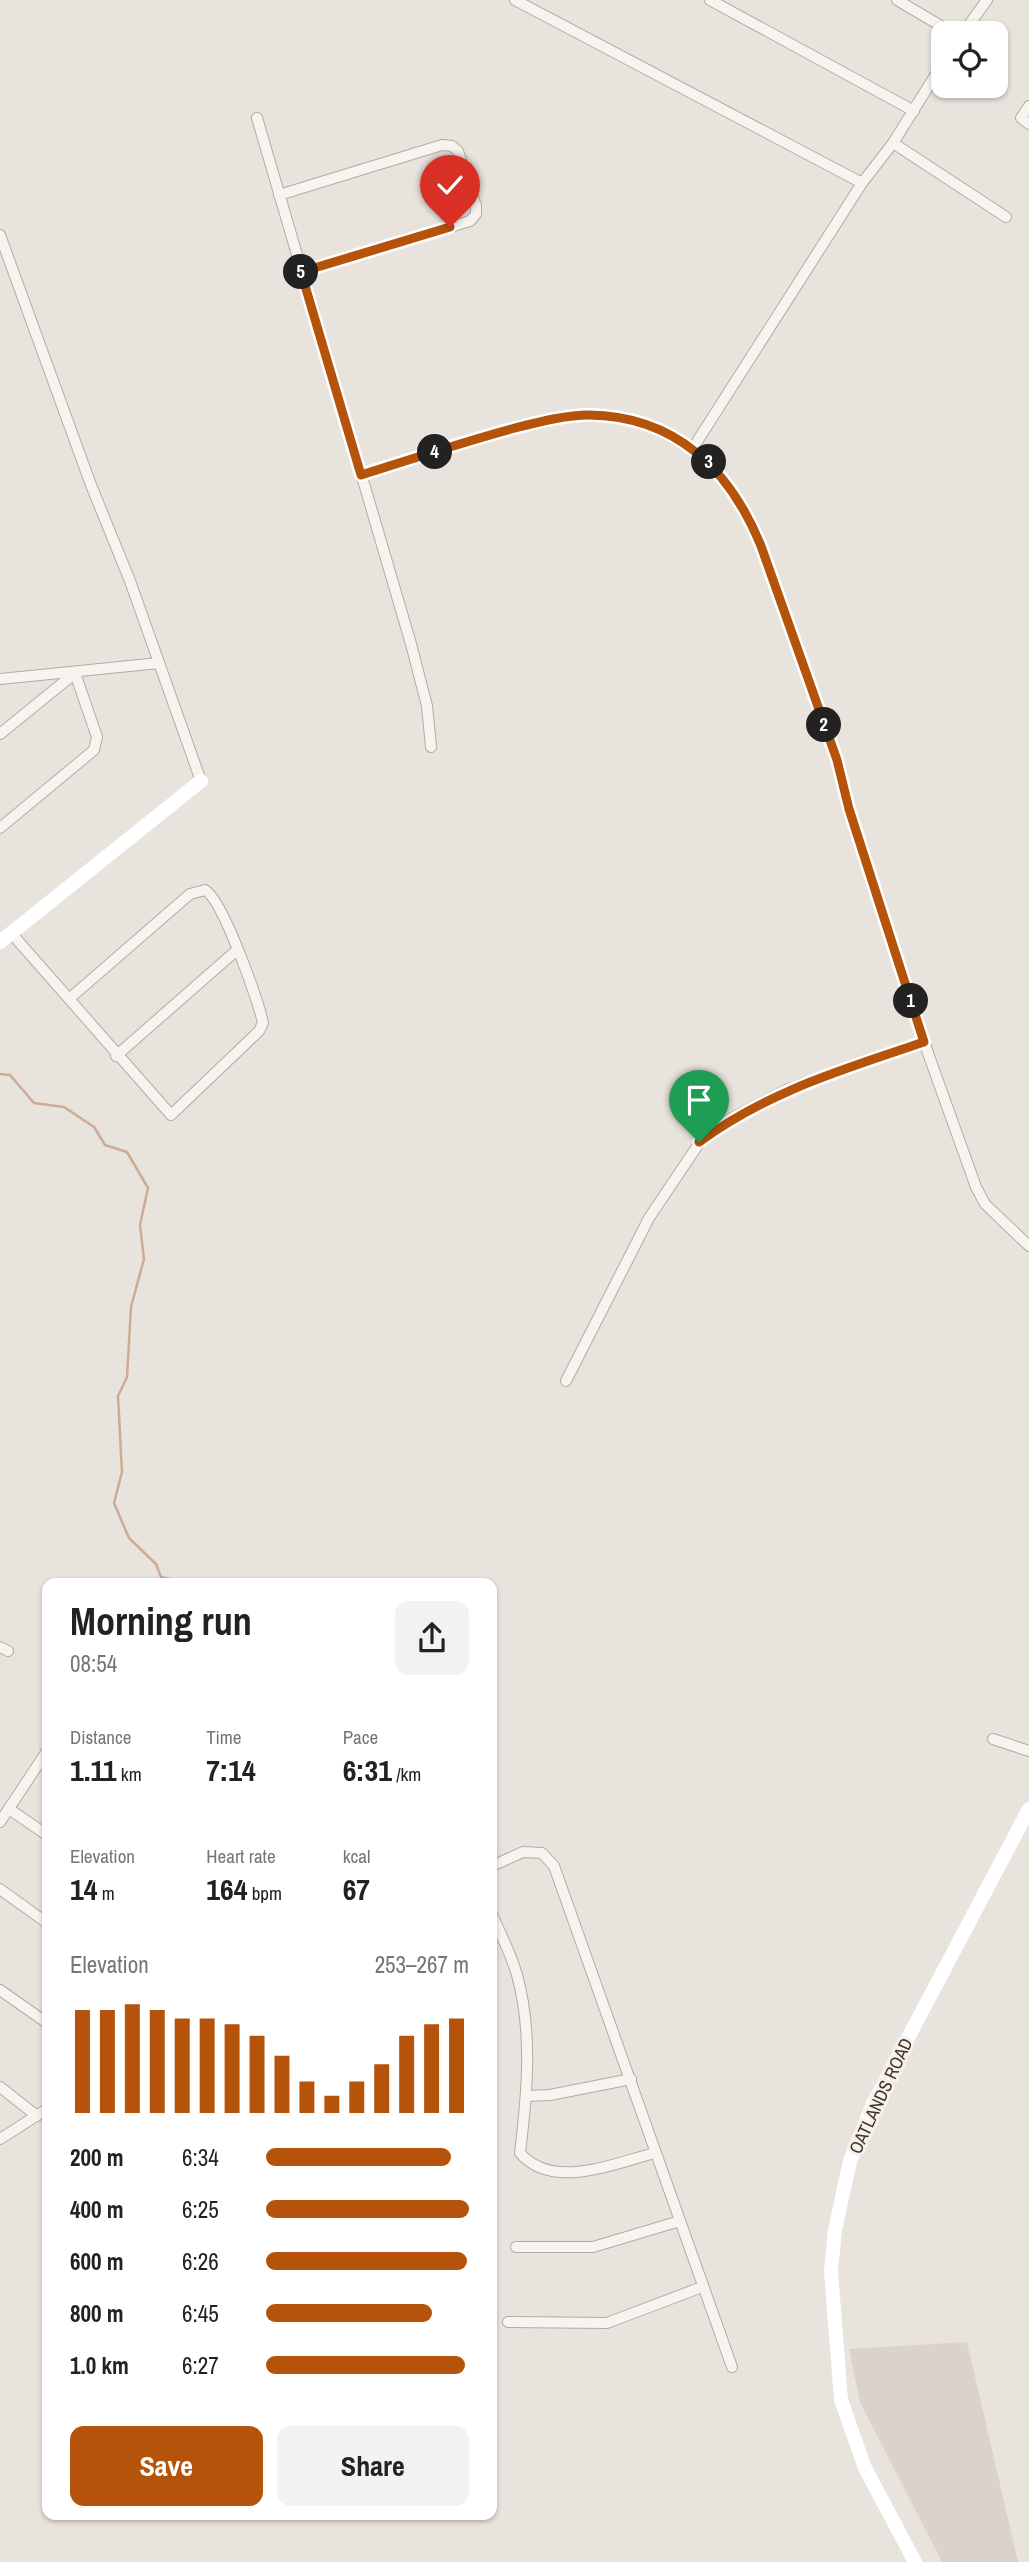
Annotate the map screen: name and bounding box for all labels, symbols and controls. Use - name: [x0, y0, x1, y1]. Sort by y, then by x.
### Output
- map controls: [931, 21, 1008, 98]
- button: locate: [931, 21, 1008, 98]
- pin: [420, 155, 480, 227]
- icon: check: [431, 166, 469, 204]
- pin: 5: [284, 254, 318, 290]
- text: 5: [296, 258, 305, 284]
- pin: 4: [418, 434, 452, 470]
- text: 4: [430, 438, 439, 464]
- pin: 3: [692, 444, 726, 480]
- text: 3: [704, 448, 713, 474]
- pin: 2: [806, 708, 842, 742]
- text: 2: [819, 711, 828, 737]
- pin: 1: [894, 984, 928, 1018]
- text: 1: [906, 987, 915, 1013]
- pin: [669, 1070, 729, 1142]
- icon: arrive: [680, 1081, 718, 1119]
- text: Morning run: [70, 1596, 252, 1647]
- button: share: [395, 1601, 469, 1675]
- text: 08:54: [70, 1648, 117, 1679]
- text: Distance: [70, 1724, 131, 1750]
- text: Time: [206, 1724, 241, 1750]
- text: Pace: [343, 1724, 378, 1750]
- text: 1.11: [70, 1750, 117, 1790]
- text: 7:14: [206, 1750, 256, 1790]
- text: 6:31: [343, 1750, 392, 1790]
- text: km: [117, 1761, 142, 1787]
- text: /km: [392, 1761, 421, 1787]
- text: Elevation: [70, 1843, 135, 1869]
- text: Heart rate: [206, 1843, 276, 1869]
- text: kcal: [343, 1843, 370, 1869]
- text: 14: [70, 1869, 97, 1909]
- text: 164: [206, 1869, 247, 1909]
- text: 67: [343, 1869, 370, 1909]
- text: m: [97, 1880, 115, 1906]
- text: bpm: [247, 1880, 282, 1906]
- text: Elevation: [70, 1949, 149, 1980]
- text: 253–267 m: [375, 1949, 469, 1980]
- street label: OATLANDS ROAD: [843, 2034, 918, 2158]
- text: 200 m: [70, 2142, 123, 2173]
- text: 6:34: [182, 2142, 219, 2173]
- text: 400 m: [70, 2194, 123, 2225]
- text: 6:25: [182, 2194, 219, 2225]
- text: 600 m: [70, 2246, 123, 2277]
- text: 6:26: [182, 2246, 219, 2277]
- text: 800 m: [70, 2298, 123, 2329]
- text: 6:45: [182, 2298, 219, 2329]
- text: 1.0 km: [70, 2350, 129, 2381]
- text: 6:27: [182, 2350, 219, 2381]
- button: Save: [70, 2426, 263, 2506]
- button: Share: [277, 2426, 469, 2506]

